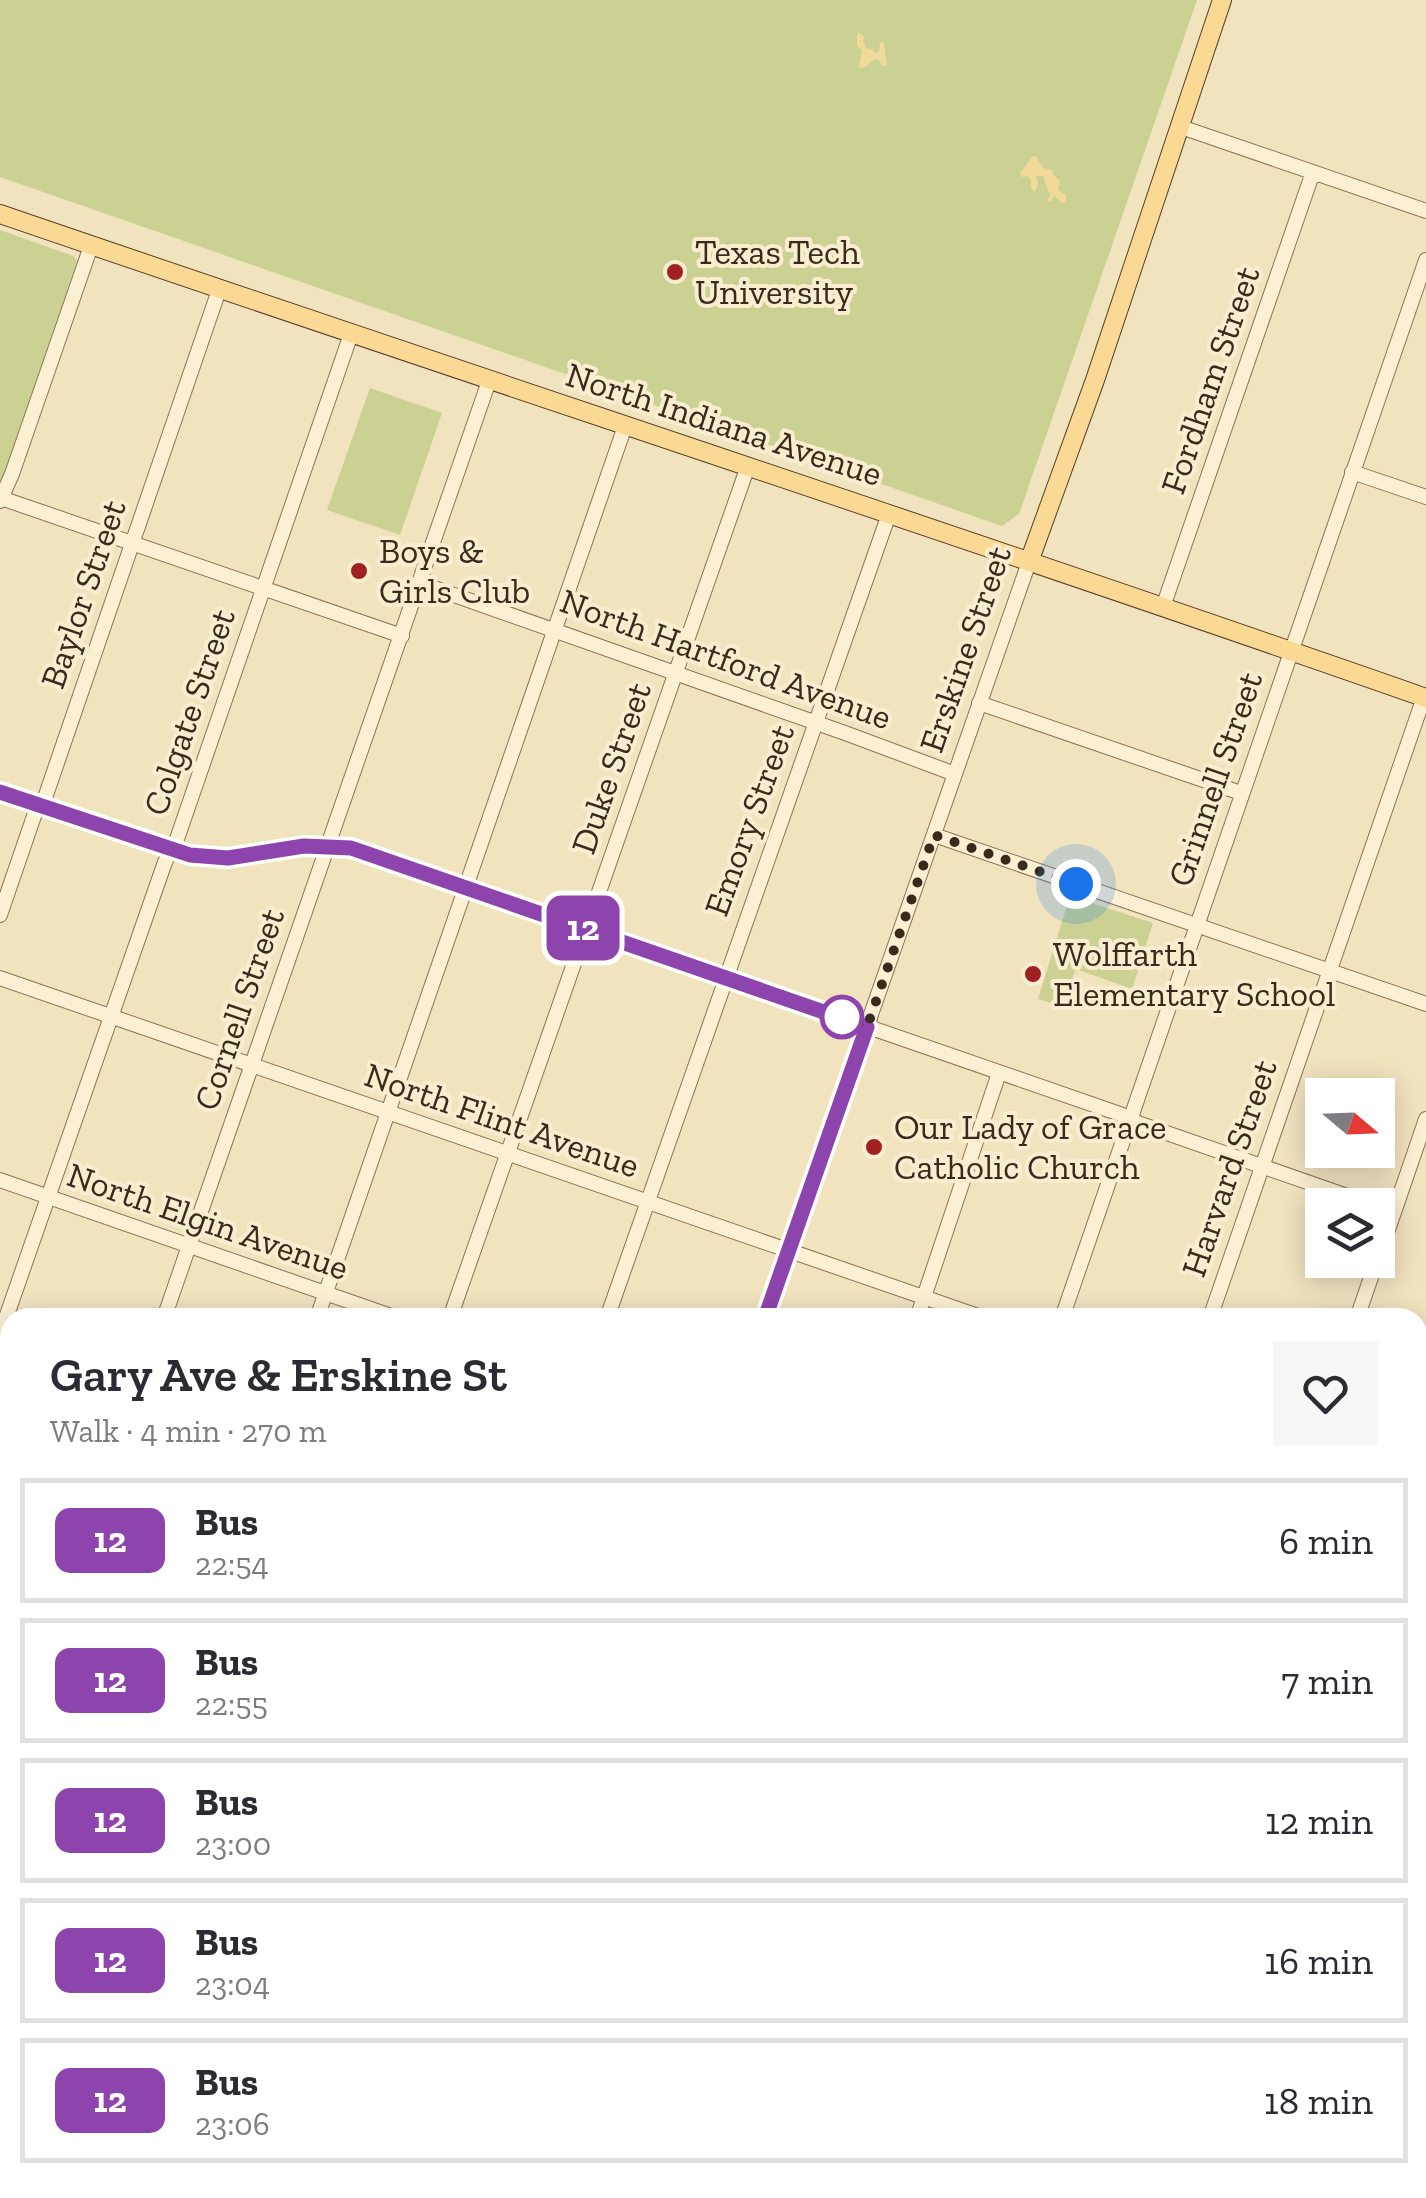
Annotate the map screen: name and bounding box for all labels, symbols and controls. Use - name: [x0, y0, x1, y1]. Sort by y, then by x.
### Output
- place label: Texas Tech University: [695, 231, 860, 313]
- marker: Texas Tech University: [664, 261, 686, 283]
- street label: Fordham Street: [1151, 261, 1269, 499]
- street label: North Indiana Avenue: [561, 353, 887, 495]
- street label: Baylor Street: [31, 494, 135, 694]
- place label: Boys & Girls Club: [379, 530, 530, 612]
- street label: Erskine Street: [910, 540, 1020, 758]
- marker: Boys & Girls Club: [348, 560, 370, 582]
- street label: North Hartford Avenue: [555, 580, 897, 738]
- street label: Colgate Street: [134, 603, 244, 821]
- street label: Grinnell Street: [1159, 666, 1271, 892]
- street label: Duke Street: [562, 677, 660, 859]
- street label: Emory Street: [695, 719, 803, 921]
- your location: [1051, 859, 1101, 909]
- line badge: 12: [538, 896, 628, 960]
- street label: Cornell Street: [185, 903, 293, 1115]
- text: 12: [567, 907, 599, 949]
- place label: Wolffarth Elementary School: [1053, 933, 1335, 1015]
- marker: Wolffarth Elementary School: [1022, 963, 1044, 985]
- unlabelled marker: [821, 996, 863, 1038]
- street label: North Flint Avenue: [359, 1053, 645, 1187]
- street label: Harvard Street: [1172, 1054, 1286, 1282]
- north arrow: [1305, 1078, 1395, 1168]
- map controls: [1305, 1078, 1395, 1278]
- place label: Our Lady of Grace Catholic Church: [894, 1106, 1167, 1188]
- marker: Our Lady of Grace Catholic Church: [863, 1136, 885, 1158]
- street label: North Elgin Avenue: [62, 1153, 354, 1289]
- button: layers: [1305, 1188, 1395, 1278]
- button: heart: [1273, 1341, 1378, 1446]
- text: Gary Ave & Erskine St: [50, 1346, 507, 1403]
- text: Walk · 4 min · 270 m: [50, 1412, 326, 1450]
- text: Bus: [195, 1499, 258, 1545]
- text: 6 min: [1279, 1518, 1373, 1564]
- text: 12: [94, 1519, 126, 1561]
- text: 22:54: [195, 1545, 269, 1583]
- text: Bus: [195, 1639, 258, 1685]
- text: 7 min: [1281, 1658, 1373, 1704]
- text: 12: [94, 1659, 126, 1701]
- text: 22:55: [195, 1685, 268, 1723]
- text: Bus: [195, 1779, 258, 1825]
- text: 12 min: [1265, 1798, 1373, 1844]
- text: 12: [94, 1799, 126, 1841]
- text: 23:00: [195, 1825, 271, 1863]
- text: Bus: [195, 1919, 258, 1965]
- text: 16 min: [1264, 1938, 1373, 1984]
- text: 12: [94, 1939, 126, 1981]
- text: 23:04: [195, 1965, 270, 2003]
- text: Bus: [195, 2059, 258, 2105]
- text: 18 min: [1264, 2078, 1373, 2124]
- text: 12: [94, 2079, 126, 2121]
- text: 23:06: [195, 2105, 270, 2143]

